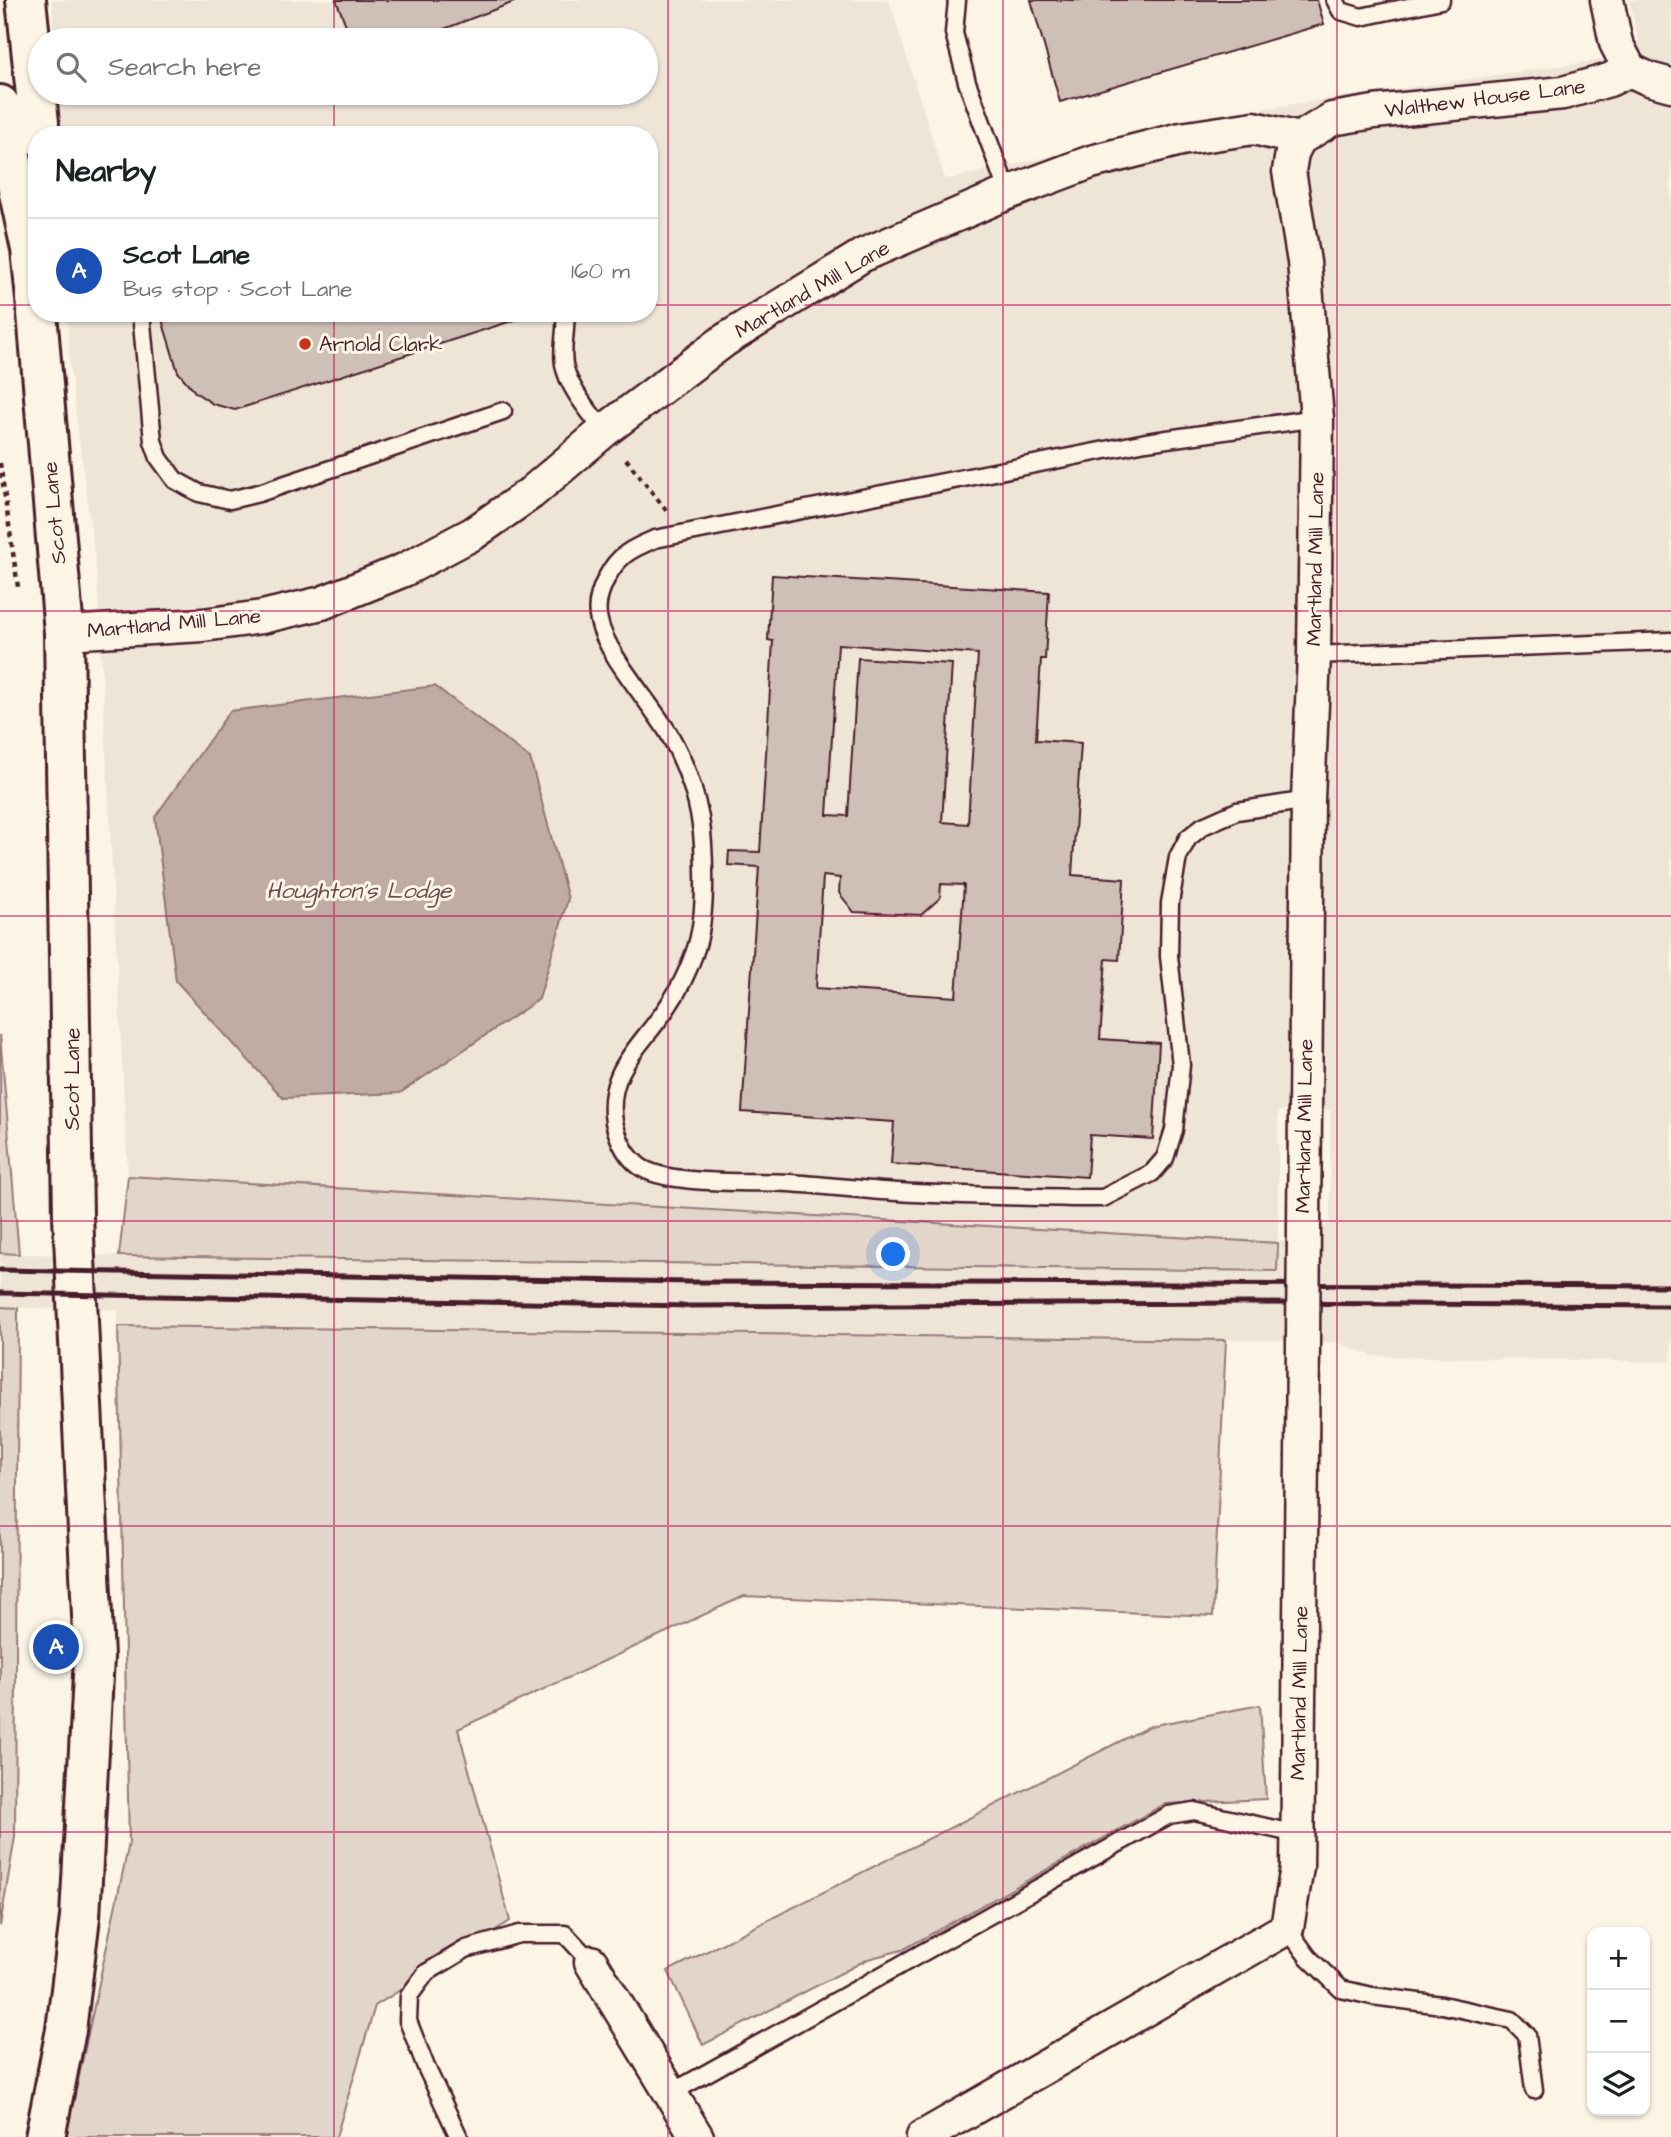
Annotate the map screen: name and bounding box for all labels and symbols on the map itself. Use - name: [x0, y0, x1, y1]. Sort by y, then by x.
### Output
- street label: Walthew House Lane: [1383, 72, 1587, 125]
- street label: Martland Mill Lane: [729, 233, 895, 346]
- place label: Arnold Clark: [319, 330, 442, 359]
- marker: Arnold Clark: [297, 336, 313, 352]
- street label: Scot Lane: [36, 461, 73, 565]
- street label: Martland Mill Lane: [1299, 472, 1332, 646]
- street label: Martland Mill Lane: [86, 601, 262, 646]
- water label: Houghton’s Lodge: [267, 875, 453, 908]
- street label: Scot Lane: [58, 1028, 87, 1130]
- street label: Martland Mill Lane: [1288, 1039, 1321, 1213]
- your location: [876, 1237, 910, 1271]
- street label: Martland Mill Lane: [1283, 1606, 1316, 1780]
- pin: A: [33, 1621, 79, 1673]

